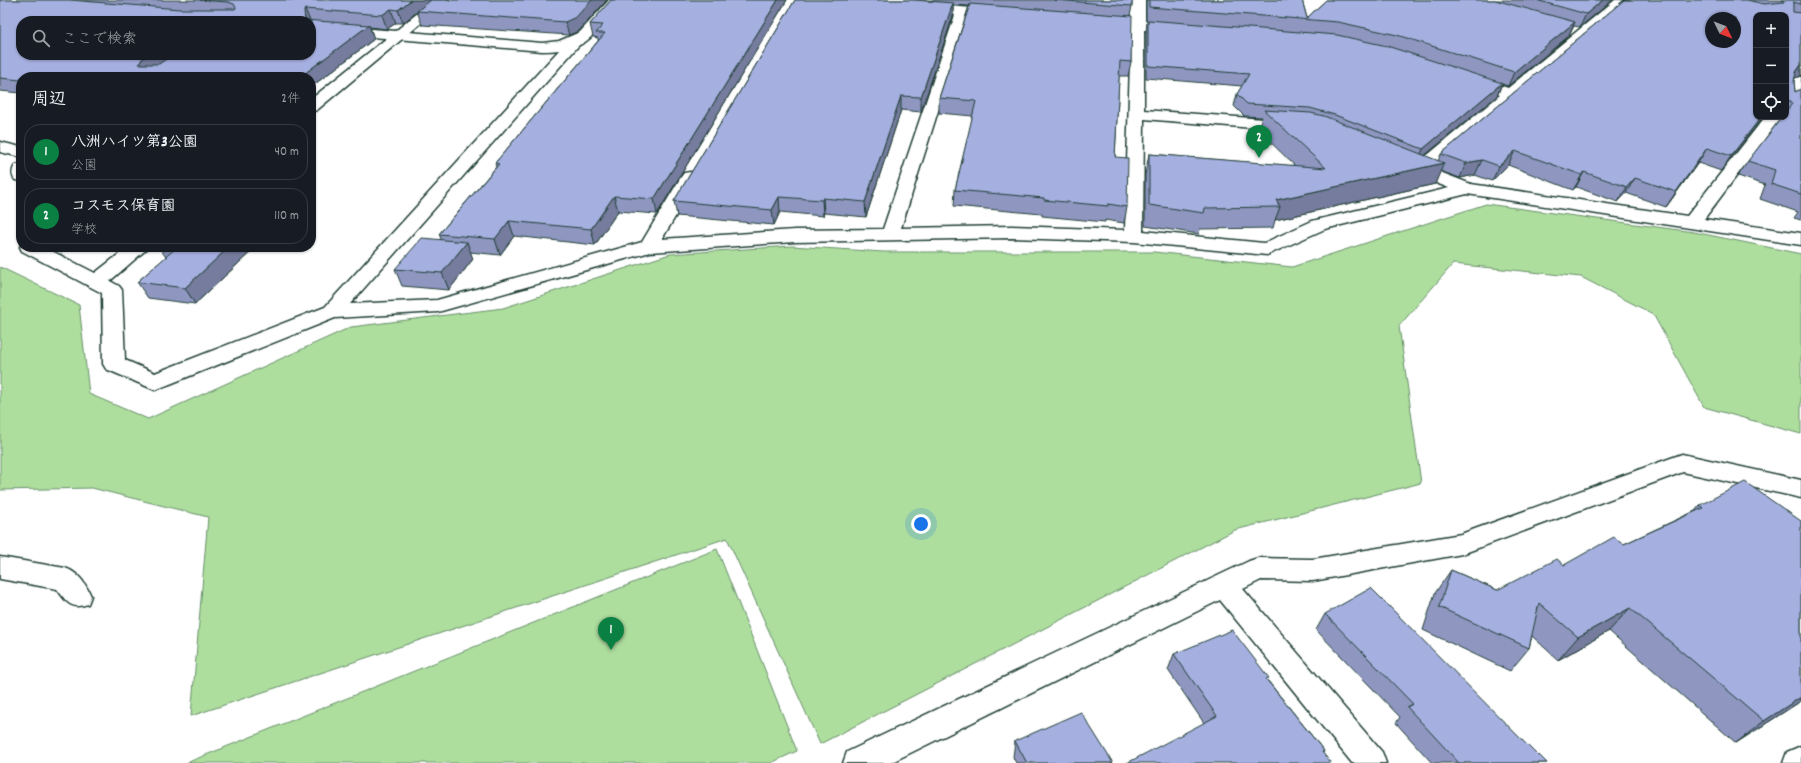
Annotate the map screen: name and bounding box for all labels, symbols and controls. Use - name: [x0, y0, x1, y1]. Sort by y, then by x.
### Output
- north arrow: [1705, 12, 1741, 48]
- map controls: [1753, 12, 1789, 120]
- button: +: [1753, 12, 1789, 48]
- search box: [16, 16, 316, 60]
- icon: search: [30, 27, 52, 49]
- text: ここで検索: [62, 29, 137, 51]
- button: −: [1753, 48, 1789, 84]
- button: locate: [1753, 84, 1789, 120]
- text: 周辺: [32, 89, 66, 113]
- text: 2件: [281, 90, 300, 109]
- pin: 2: [1246, 125, 1272, 158]
- text: 八洲ハイツ第3公園: [71, 132, 198, 154]
- text: 1: [45, 143, 47, 162]
- text: 40 m: [275, 143, 299, 162]
- text: 公園: [71, 157, 97, 176]
- text: コスモス保育園: [71, 196, 175, 218]
- text: 2: [43, 207, 49, 226]
- text: 110 m: [274, 207, 299, 226]
- text: 学校: [71, 221, 97, 240]
- your location: [911, 514, 931, 534]
- pin: 1: [598, 617, 624, 650]

